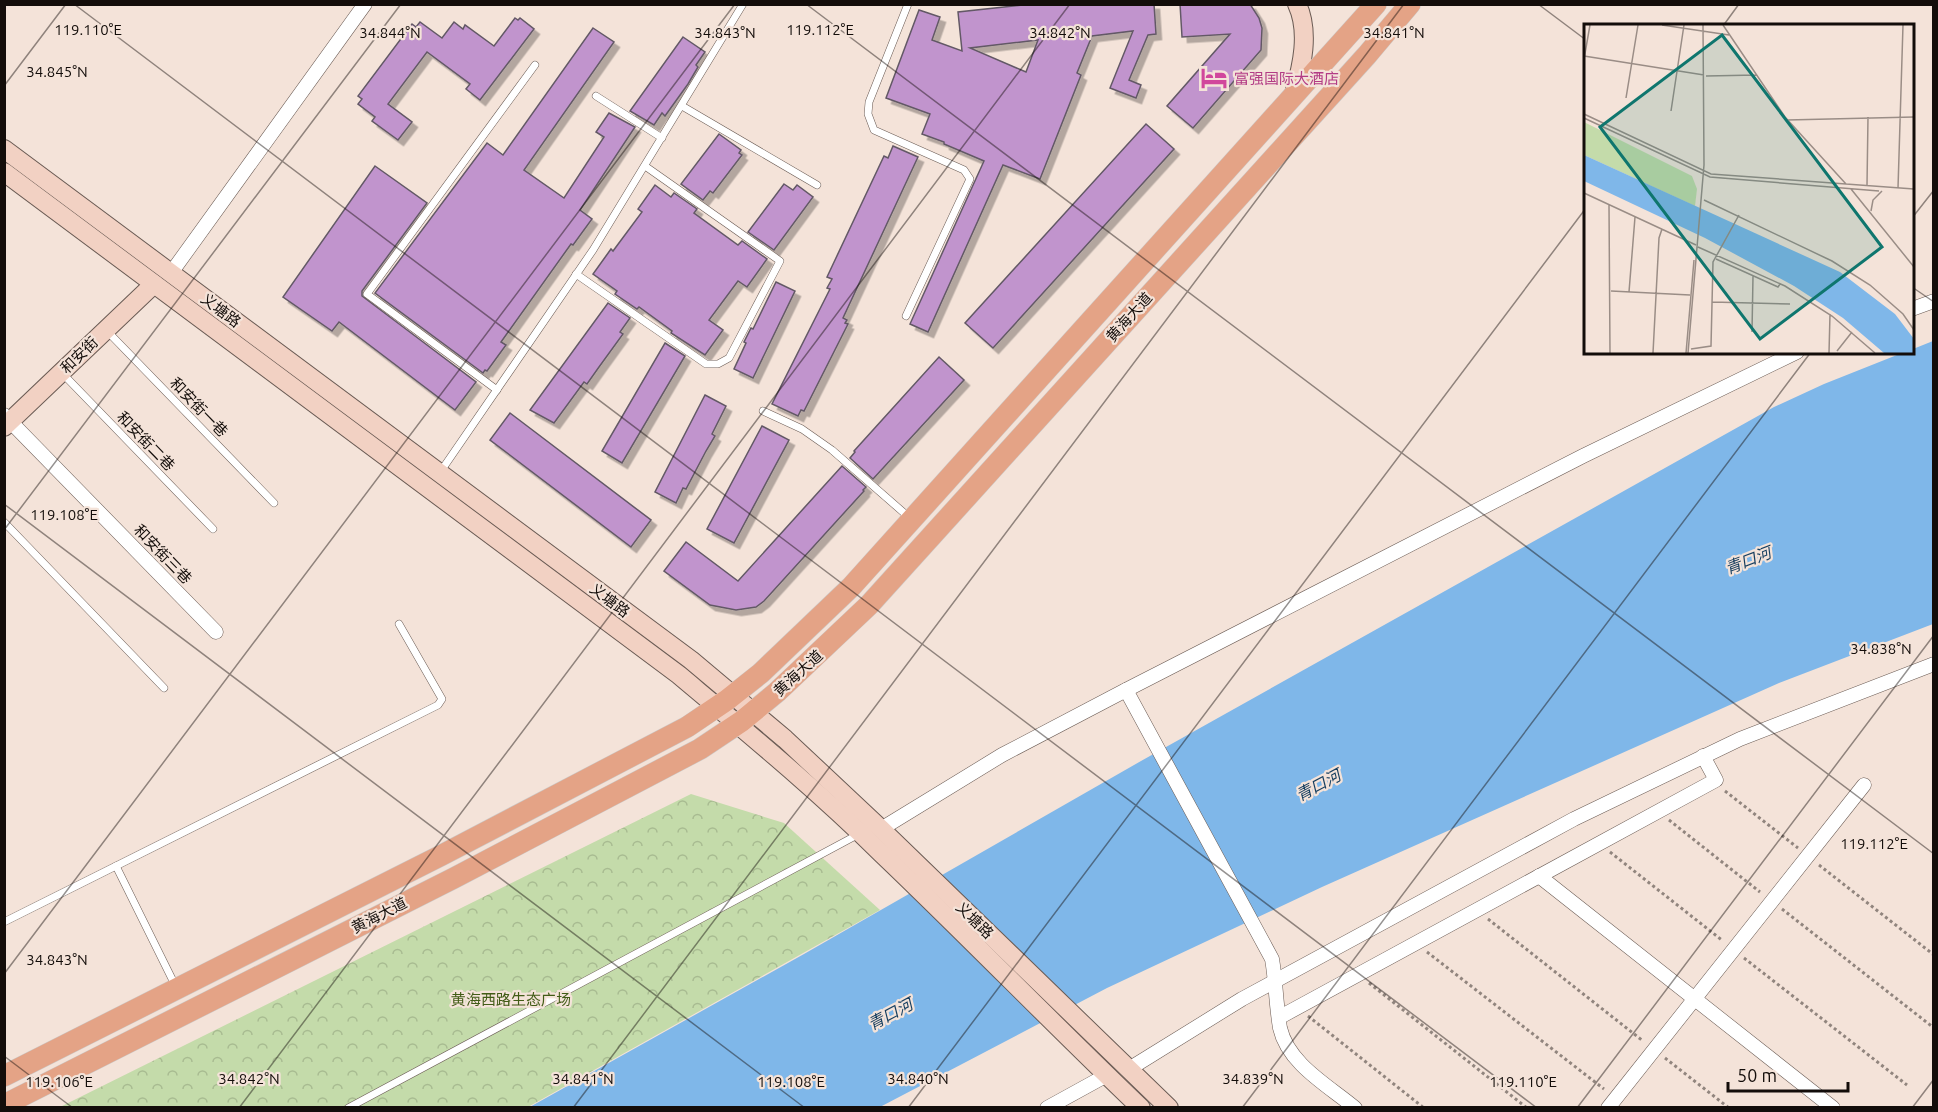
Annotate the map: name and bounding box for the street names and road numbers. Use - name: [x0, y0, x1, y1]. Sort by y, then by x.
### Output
- street label: 黄海大道: [1103, 289, 1155, 345]
- street label: 义塘路: [198, 290, 244, 330]
- street label: 和安街: [57, 333, 101, 377]
- street label: 和安街一巷: [167, 374, 231, 440]
- street label: 和安街二巷: [114, 408, 178, 474]
- street label: 和安街三巷: [131, 521, 195, 587]
- street label: 义塘路: [587, 580, 633, 620]
- street label: 黄海大道: [770, 647, 826, 699]
- street label: 黄海大道: [348, 894, 410, 936]
- street label: 义塘路: [953, 898, 997, 942]

